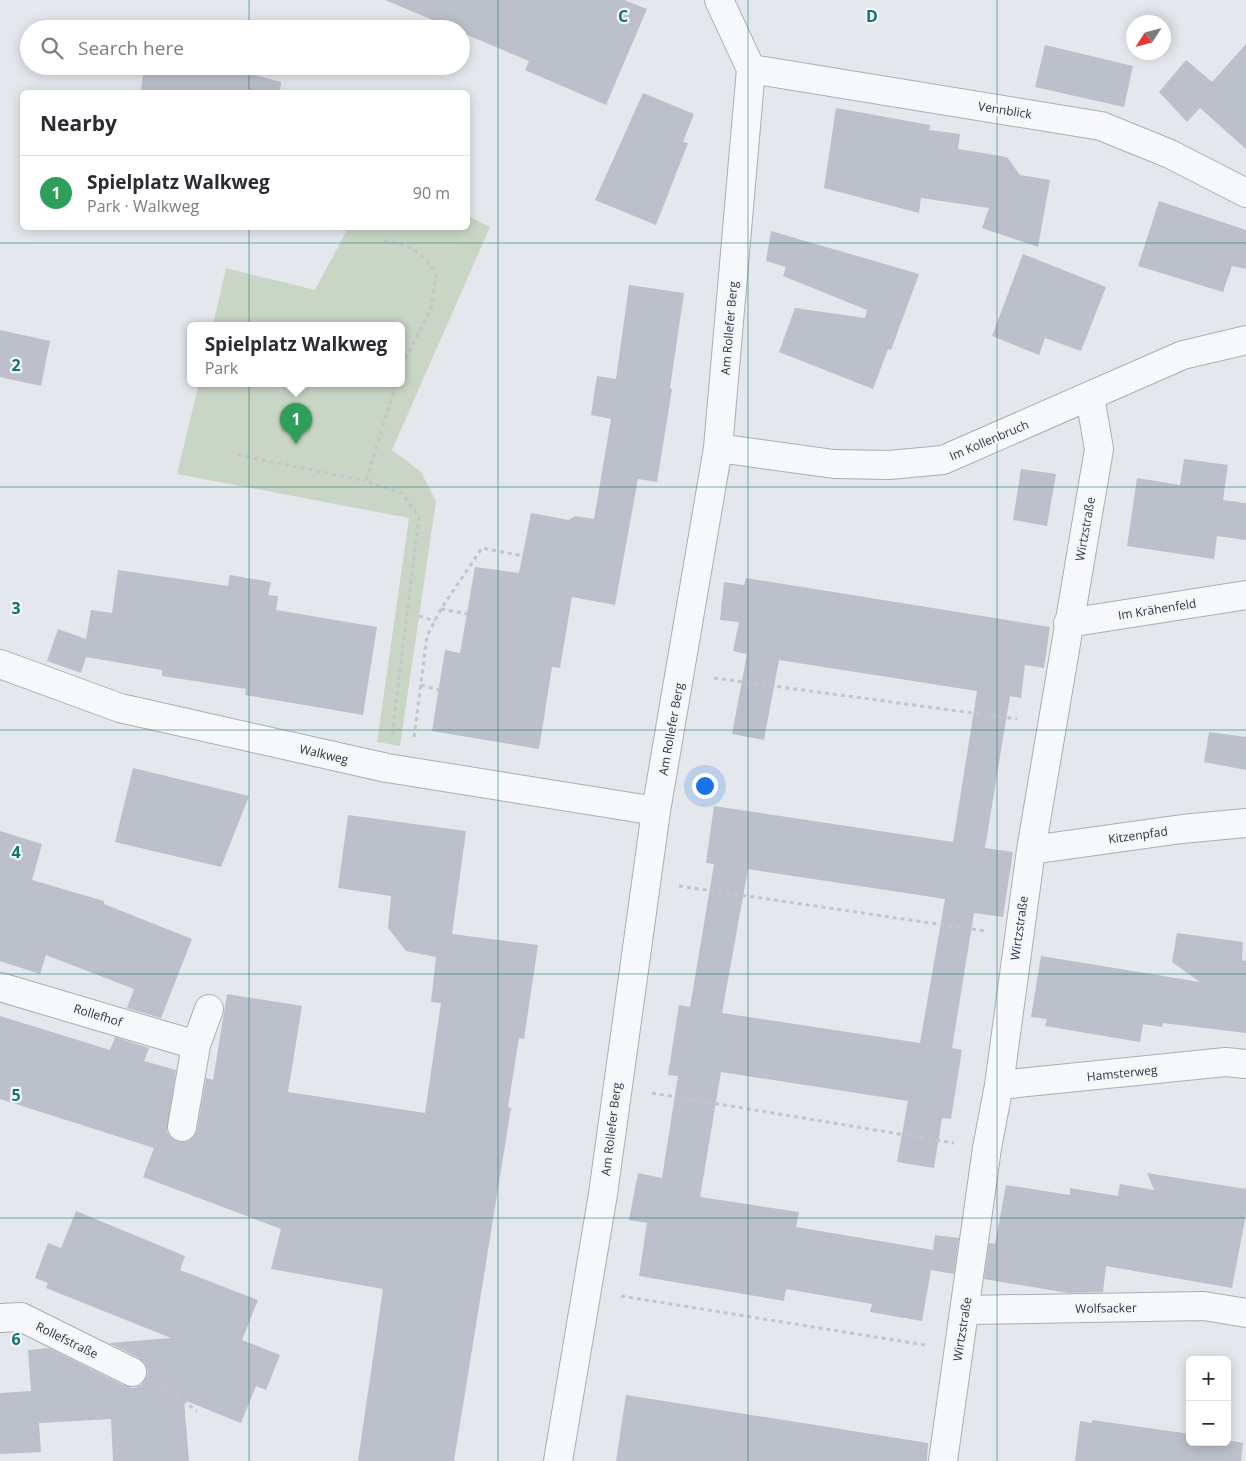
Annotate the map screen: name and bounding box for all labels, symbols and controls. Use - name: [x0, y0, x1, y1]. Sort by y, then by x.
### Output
- text: C: [618, 5, 628, 27]
- text: D: [866, 5, 878, 27]
- north arrow: [1126, 15, 1171, 60]
- search box: [20, 20, 470, 75]
- icon: search: [38, 34, 66, 62]
- text: Search here: [78, 35, 184, 61]
- street label: Vennblick: [977, 97, 1034, 123]
- text: Nearby: [40, 109, 117, 137]
- text: Spielplatz Walkweg: [87, 169, 270, 195]
- text: 1: [51, 182, 61, 204]
- text: 90 m: [413, 182, 450, 204]
- text: Park · Walkweg: [87, 195, 199, 217]
- street label: Am Rollefer Berg: [716, 280, 742, 376]
- popup: [187, 322, 405, 387]
- text: Spielplatz Walkweg: [205, 331, 387, 357]
- text: 2: [11, 354, 21, 376]
- text: Park: [205, 357, 238, 379]
- pin: 1: [280, 403, 312, 444]
- street label: Im Kollenbruch: [947, 416, 1031, 464]
- street label: Wirtzstraße: [1071, 495, 1099, 562]
- street label: Im Krähenfeld: [1117, 594, 1197, 624]
- text: 3: [11, 597, 21, 619]
- street label: Am Rollefer Berg: [654, 681, 688, 777]
- street label: Walkweg: [298, 740, 351, 768]
- your location: [692, 773, 718, 799]
- street label: Kitzenpfad: [1107, 822, 1169, 848]
- text: 4: [11, 841, 21, 863]
- street label: Wirtzstraße: [1006, 895, 1032, 961]
- street label: Rollefhof: [72, 1000, 125, 1031]
- street label: Hamsterweg: [1086, 1061, 1159, 1085]
- street label: Am Rollefer Berg: [597, 1081, 625, 1177]
- text: 5: [11, 1084, 21, 1106]
- street label: Wirtzstraße: [949, 1295, 975, 1362]
- street label: Wolfsacker: [1075, 1299, 1137, 1317]
- street label: Rollefstraße: [33, 1318, 101, 1362]
- text: 6: [11, 1328, 21, 1350]
- map controls: [1186, 1356, 1231, 1446]
- button: +: [1186, 1356, 1231, 1401]
- button: −: [1186, 1401, 1231, 1446]

